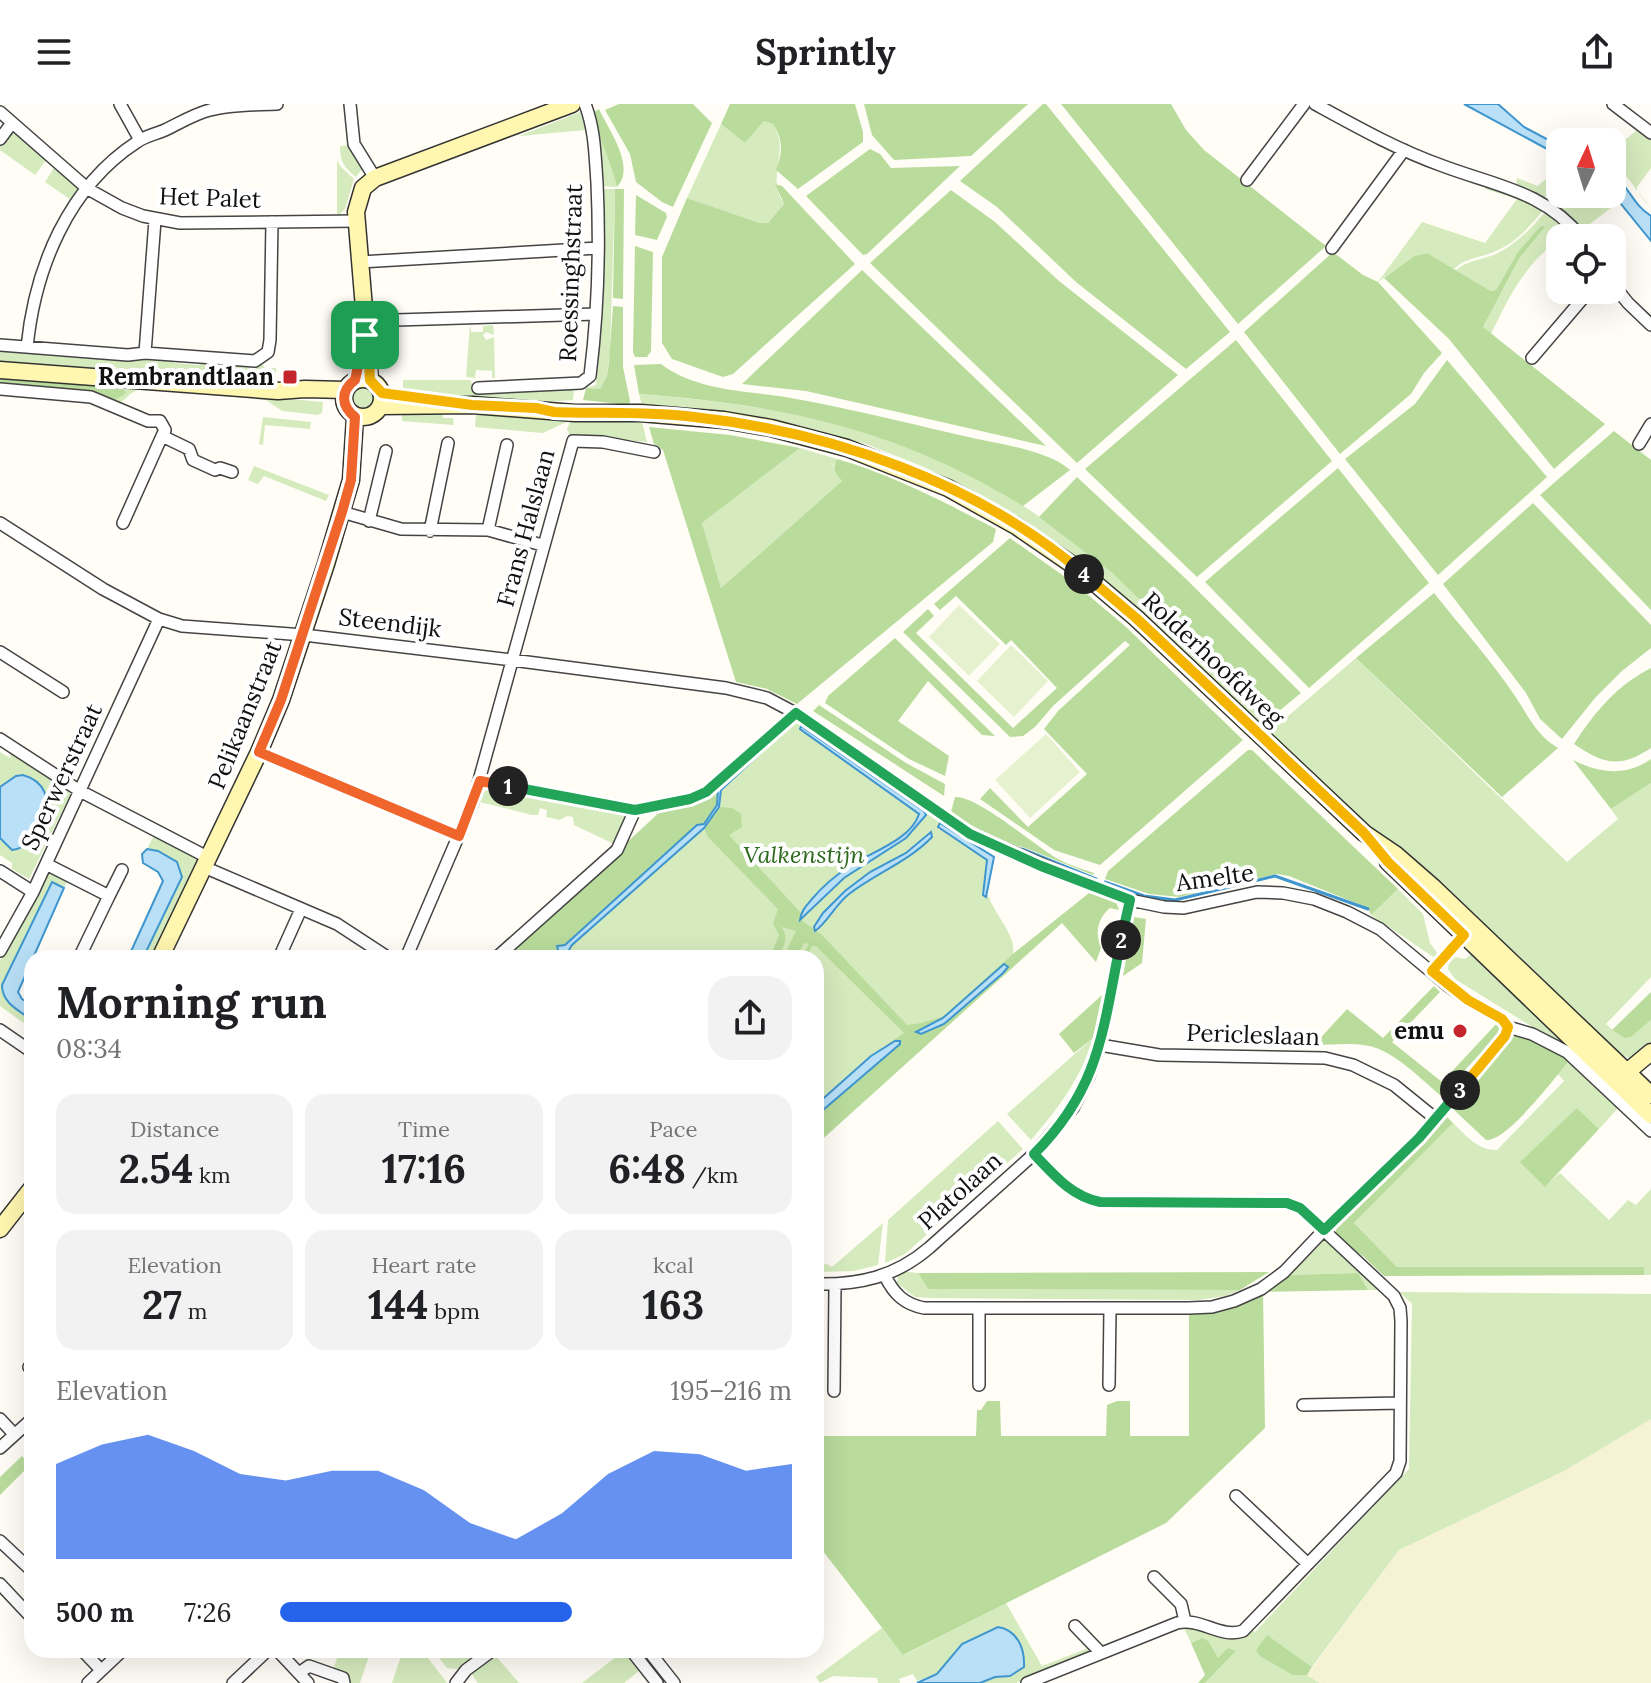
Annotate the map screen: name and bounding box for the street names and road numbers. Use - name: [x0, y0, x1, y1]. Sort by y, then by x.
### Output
- street label: Het Palet: [158, 180, 262, 215]
- street label: Roessinghstraat: [552, 183, 589, 363]
- street label: Frans Halslaan: [490, 446, 561, 610]
- street label: Rolderhoofdweg: [1136, 585, 1291, 733]
- street label: Steendijk: [337, 601, 443, 644]
- street label: Pelikaanstraat: [201, 635, 289, 794]
- street label: Sperwerstraat: [14, 698, 109, 855]
- street label: Amelte: [1173, 857, 1256, 898]
- street label: Pericleslaan: [1186, 1017, 1320, 1052]
- street label: Platolaan: [911, 1145, 1008, 1236]

